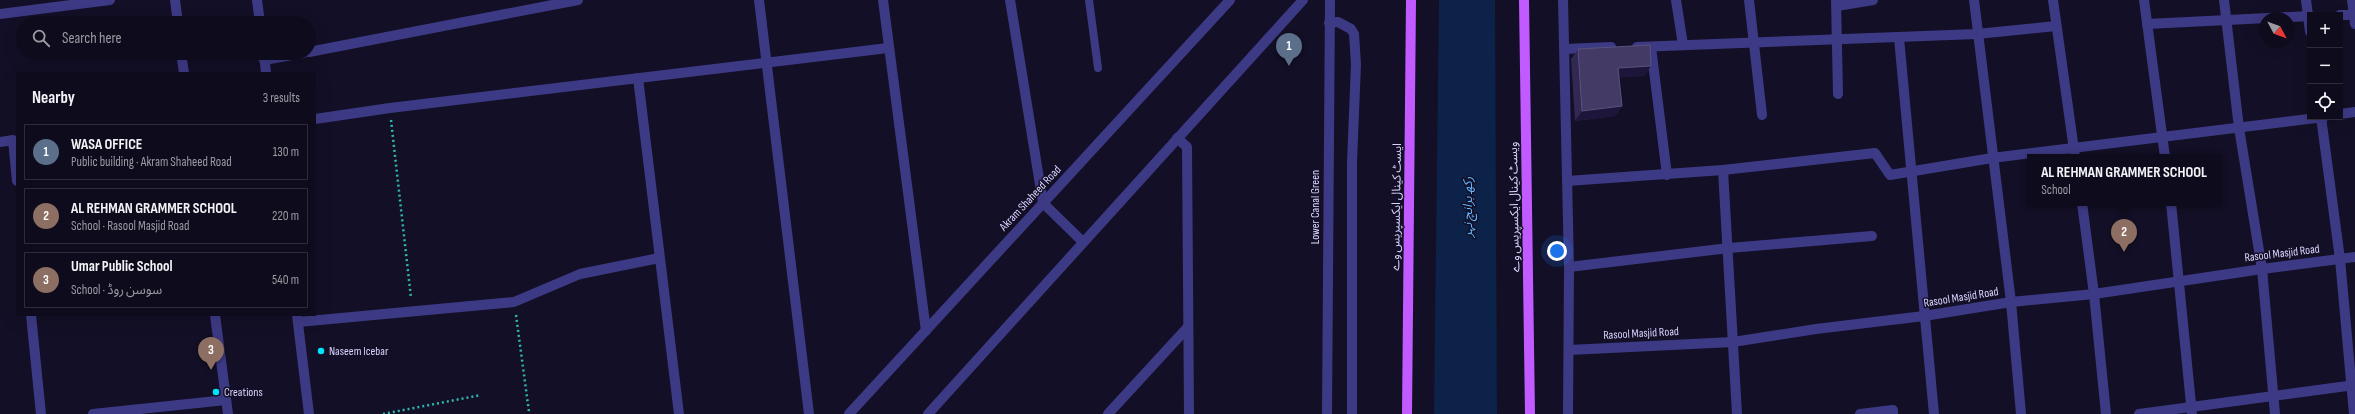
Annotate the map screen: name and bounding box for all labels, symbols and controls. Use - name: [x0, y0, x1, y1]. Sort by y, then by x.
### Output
- north arrow: [2259, 12, 2295, 48]
- map controls: [2307, 12, 2343, 120]
- button: +: [2307, 12, 2343, 48]
- search box: [16, 16, 316, 60]
- icon: search: [30, 27, 52, 49]
- text: Search here: [62, 29, 122, 48]
- pin: 1: [1276, 33, 1302, 66]
- button: −: [2307, 48, 2343, 84]
- button: locate: [2307, 84, 2343, 120]
- text: Nearby: [32, 88, 75, 108]
- text: 3 results: [263, 90, 300, 106]
- text: WASA OFFICE: [71, 135, 142, 154]
- street label: ویسٹ کینال ایکسپریس وے: [1506, 142, 1523, 272]
- street label: ایسٹ کینال ایکسپریس وے: [1388, 143, 1405, 271]
- text: 1: [43, 144, 49, 160]
- text: 130 m: [273, 144, 299, 160]
- text: Public building · Akram Shaheed Road: [71, 154, 232, 170]
- popup: [2027, 154, 2221, 206]
- street label: Akram Shaheed Road: [996, 163, 1064, 235]
- text: AL REHMAN GRAMMER SCHOOL: [2041, 163, 2207, 182]
- street label: Lower Canal Green: [1308, 170, 1323, 244]
- water label: رکھ برانچ نہر: [1460, 177, 1478, 238]
- text: School: [2041, 182, 2071, 198]
- text: AL REHMAN GRAMMER SCHOOL: [71, 199, 237, 218]
- text: 2: [43, 208, 49, 224]
- text: 220 m: [272, 208, 299, 224]
- text: School · Rasool Masjid Road: [71, 218, 189, 234]
- pin: 2: [2111, 219, 2137, 252]
- your location: [1547, 241, 1567, 261]
- street label: Rasool Masjid Road: [2244, 241, 2321, 266]
- text: Umar Public School: [71, 257, 173, 276]
- text: 3: [43, 272, 49, 288]
- text: 540 m: [272, 272, 299, 288]
- text: School · سوسن روڈ: [71, 282, 162, 298]
- street label: Rasool Masjid Road: [1922, 284, 2000, 311]
- street label: Rasool Masjid Road: [1603, 324, 1679, 343]
- pin: 3: [198, 337, 224, 370]
- place label: Naseem Icebar: [329, 344, 389, 359]
- marker: Naseem Icebar: [316, 346, 326, 356]
- place label: Creations: [224, 385, 263, 400]
- marker: Creations: [211, 387, 221, 397]

